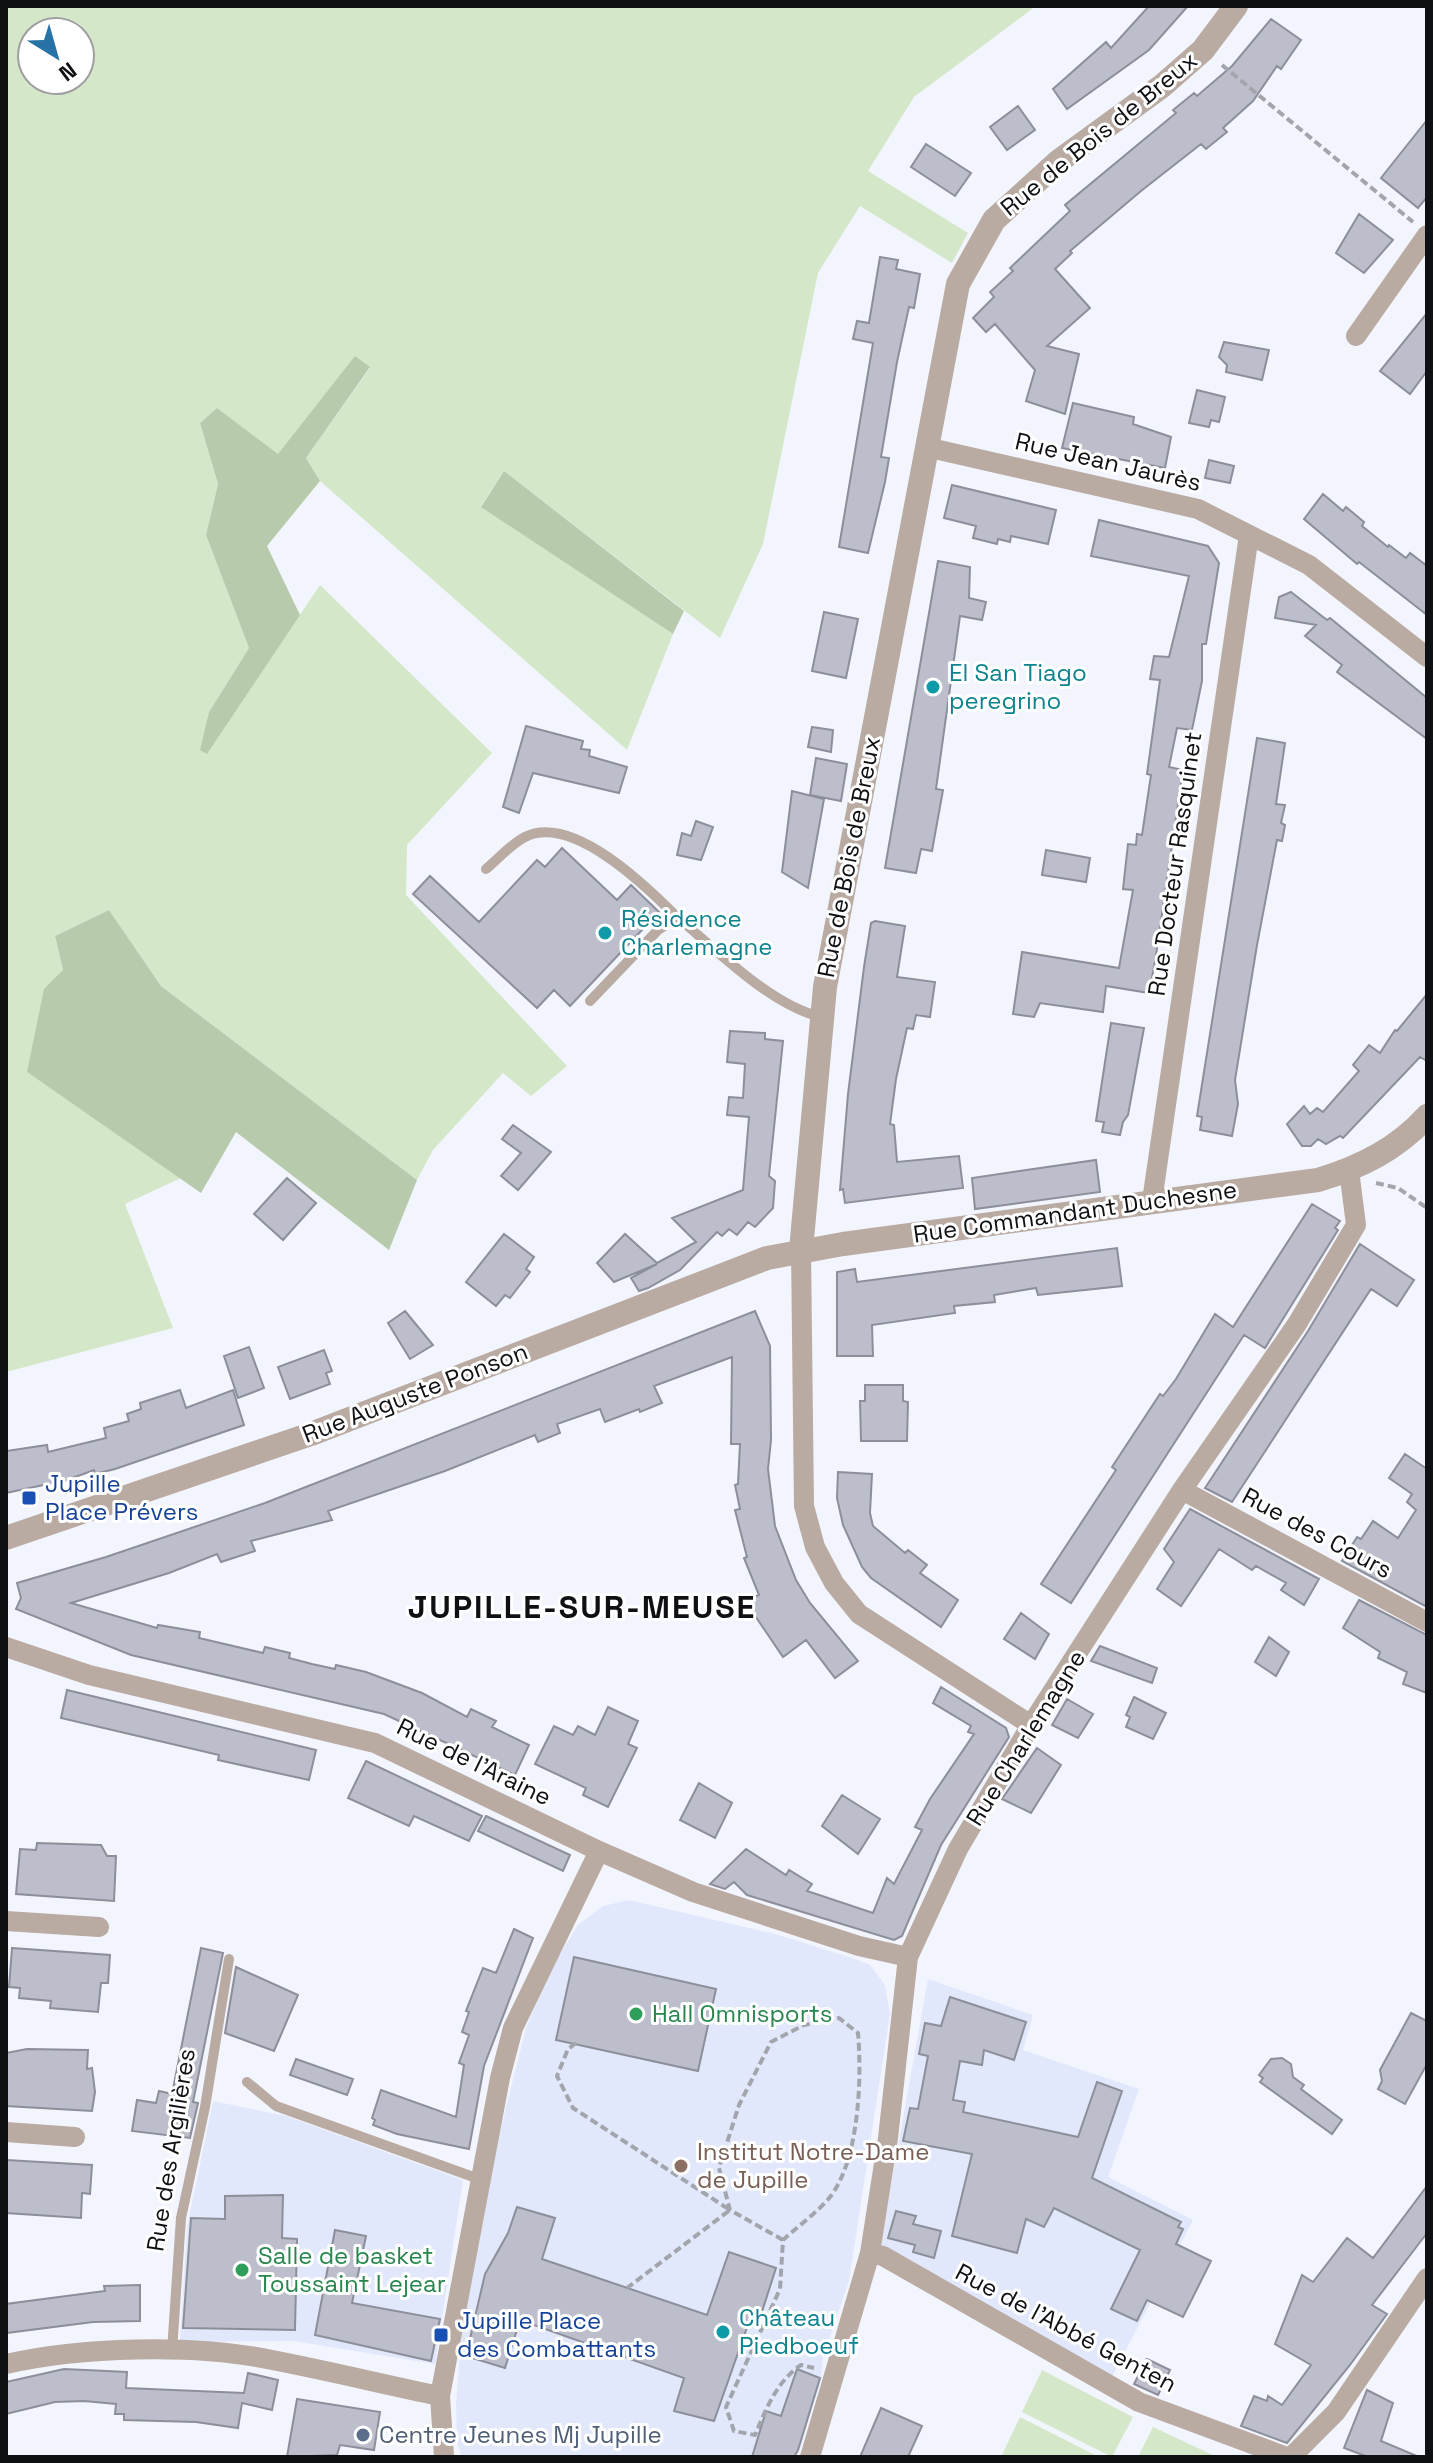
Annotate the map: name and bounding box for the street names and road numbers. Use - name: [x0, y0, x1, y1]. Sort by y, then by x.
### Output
- street label: Rue de Bois de Breux: [994, 45, 1204, 223]
- street label: Rue Jean Jaurès: [1012, 425, 1204, 498]
- street label: Rue Docteur Rasquinet: [1141, 730, 1208, 998]
- street label: Rue de Bois de Breux: [810, 734, 887, 980]
- street label: Rue Commandant Duchesne: [911, 1173, 1239, 1250]
- street label: Rue Auguste Ponson: [298, 1335, 532, 1450]
- street label: Rue des Cours: [1237, 1480, 1397, 1585]
- street label: Rue Charlemagne: [959, 1644, 1092, 1831]
- street label: Rue de l'Araine: [392, 1711, 557, 1812]
- street label: Rue des Argilières: [139, 2046, 202, 2254]
- street label: Rue de l'Abbé Genten: [950, 2256, 1182, 2399]

